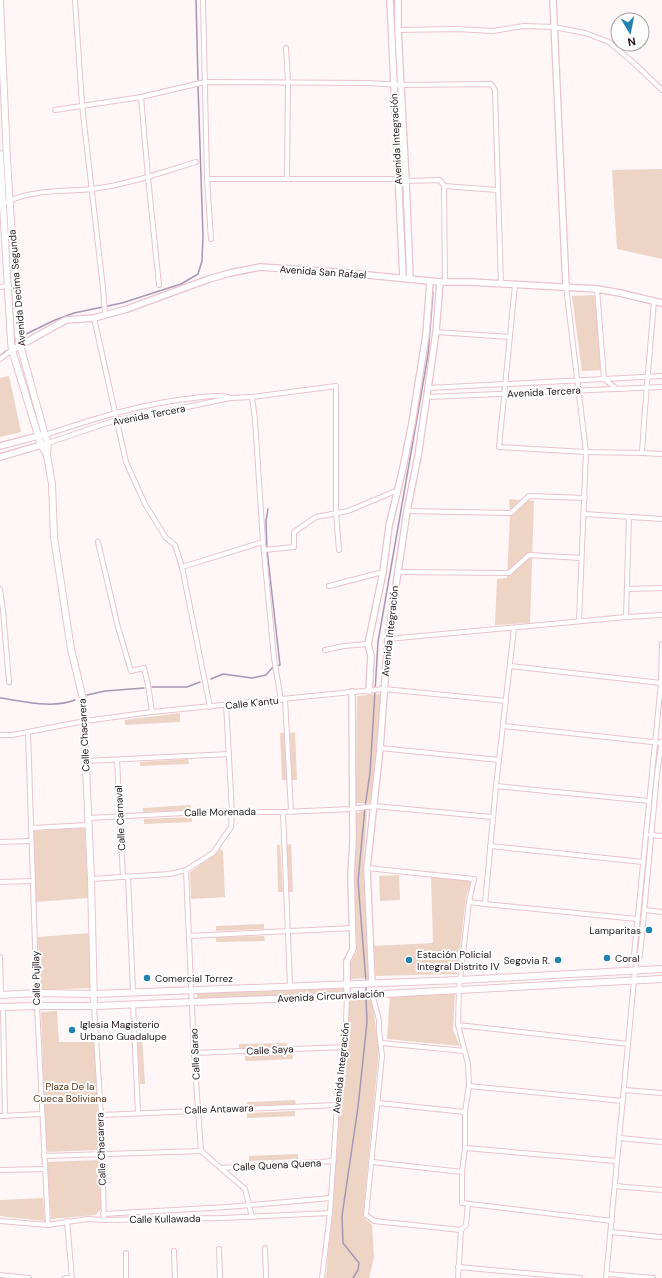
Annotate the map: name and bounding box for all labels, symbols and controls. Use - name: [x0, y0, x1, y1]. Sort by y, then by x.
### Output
- north arrow: [610, 12, 650, 52]
- text: N: [627, 34, 637, 49]
- street label: Avenida Integración: [387, 93, 405, 185]
- street label: Avenida Decima Segunda: [5, 229, 29, 347]
- street label: Avenida San Rafael: [279, 262, 367, 282]
- street label: Avenida Tercera: [507, 384, 581, 400]
- street label: Avenida Tercera: [112, 402, 186, 428]
- street label: Avenida Integración: [379, 585, 401, 677]
- street label: Calle K'antu: [225, 694, 280, 712]
- street label: Calle Chacarera: [76, 698, 92, 772]
- street label: Calle Carnaval: [112, 785, 128, 851]
- street label: Calle Morenada: [184, 805, 256, 819]
- place label: Lamparitas: [589, 924, 641, 937]
- marker: Lamparitas: [644, 925, 654, 935]
- place label: Estación Policial Integral Distrito IV: [417, 948, 500, 973]
- street label: Calle Pujllay: [29, 950, 43, 1005]
- place label: Coral: [615, 952, 639, 965]
- marker: Coral: [602, 953, 612, 963]
- place label: Segovia R.: [504, 954, 550, 967]
- marker: Estación Policial Integral Distrito IV: [404, 955, 414, 965]
- marker: Segovia R.: [553, 955, 563, 965]
- place label: Comercial Torrez: [155, 972, 233, 985]
- marker: Comercial Torrez: [142, 973, 152, 983]
- street label: Avenida Circunvalación: [277, 987, 385, 1005]
- place label: Iglesia Magisterio Urbano Guadalupe: [80, 1018, 167, 1043]
- street label: Avenida Integración: [330, 1022, 352, 1114]
- marker: Iglesia Magisterio Urbano Guadalupe: [67, 1025, 77, 1035]
- street label: Calle Sarao: [187, 1028, 203, 1080]
- street label: Calle Saya: [246, 1042, 294, 1058]
- park label: Plaza De la Cueca Boliviana: [33, 1080, 107, 1105]
- street label: Calle Antawara: [184, 1101, 254, 1117]
- street label: Calle Chacarera: [93, 1112, 109, 1186]
- street label: Calle Quena Quena: [232, 1156, 322, 1174]
- street label: Calle Kullawada: [129, 1212, 201, 1226]

